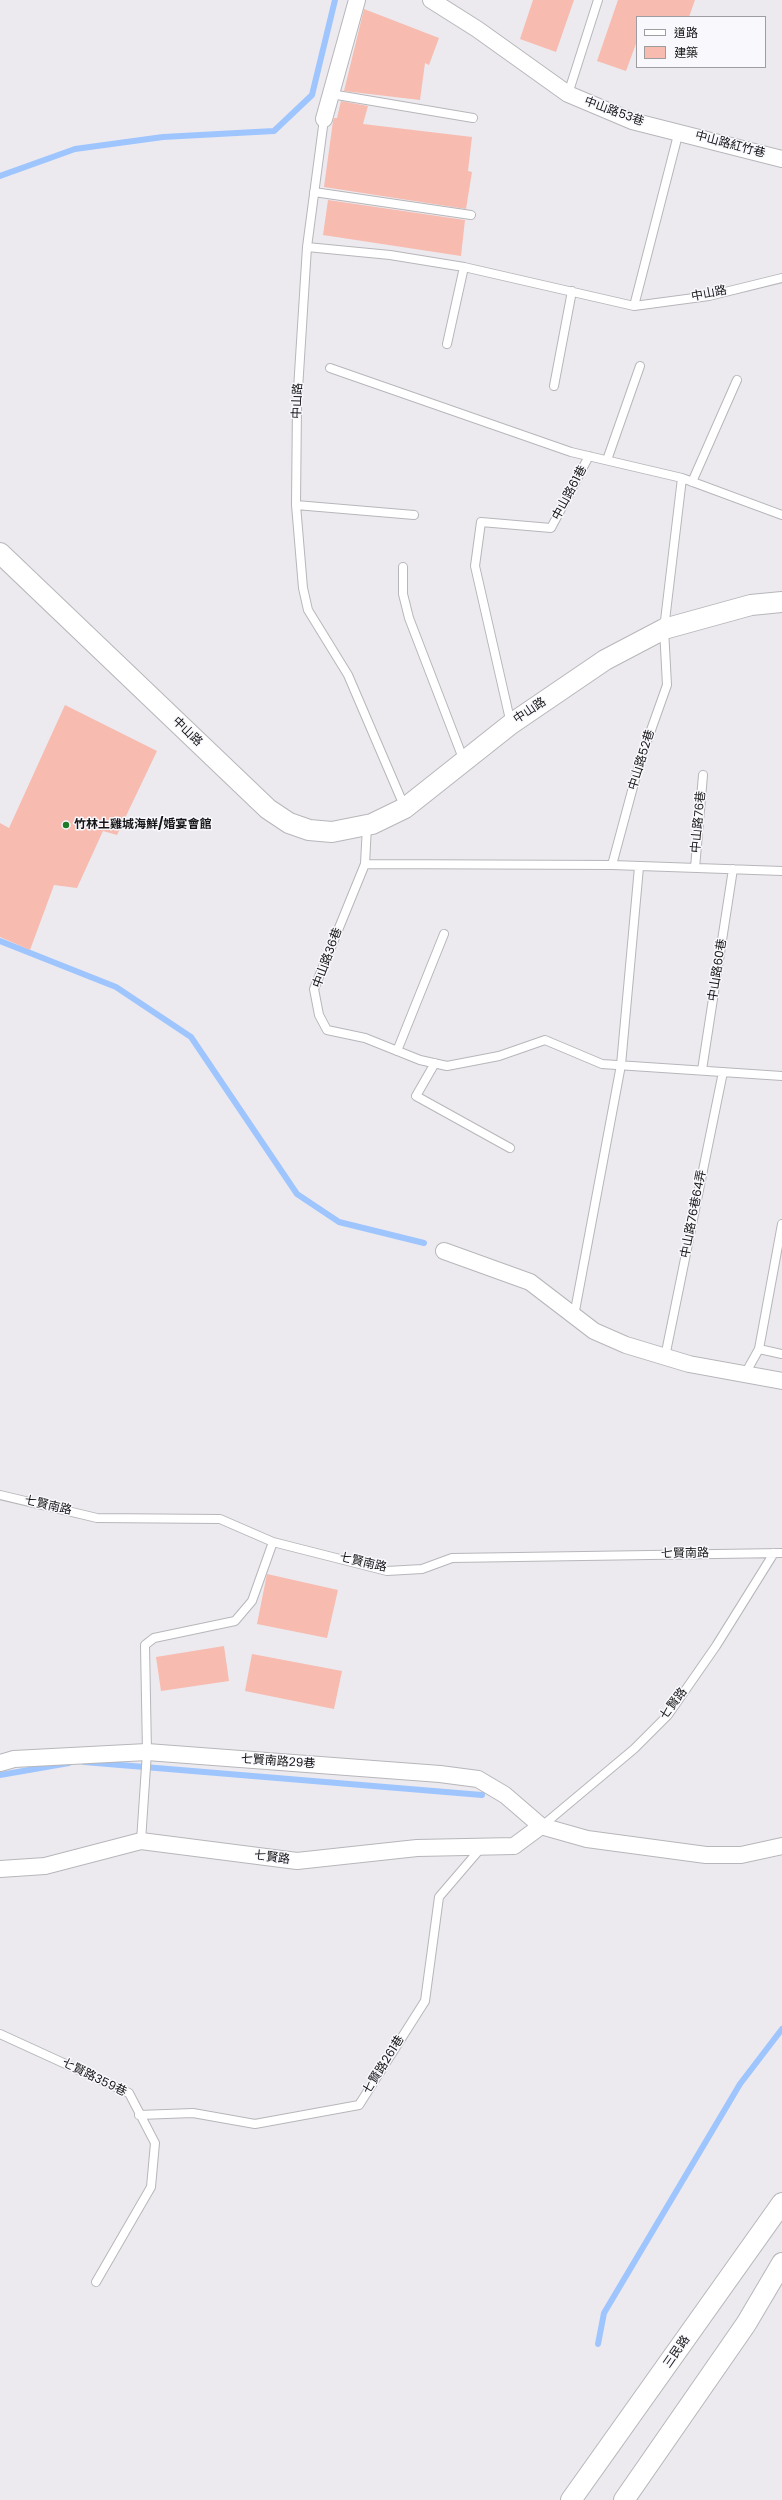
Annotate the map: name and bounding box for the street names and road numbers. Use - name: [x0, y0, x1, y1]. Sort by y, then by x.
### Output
- street label: 中山路53巷: [582, 95, 646, 129]
- street label: 中山路紅竹巷: [693, 129, 767, 161]
- street label: 中山路: [690, 283, 728, 305]
- street label: 中山路: [290, 383, 306, 419]
- street label: 中山路61巷: [550, 463, 590, 523]
- street label: 中山路: [511, 695, 549, 727]
- street label: 中山路: [169, 714, 205, 750]
- street label: 中山路52巷: [626, 728, 658, 792]
- street label: 中山路76巷: [689, 790, 709, 854]
- street label: 中山路36巷: [311, 926, 345, 990]
- street label: 中山路60巷: [706, 938, 730, 1002]
- street label: 中山路76巷64弄: [678, 1169, 710, 1259]
- street label: 七賢南路: [23, 1494, 73, 1518]
- street label: 七賢南路: [661, 1546, 709, 1562]
- street label: 七賢南路: [338, 1551, 388, 1575]
- street label: 七賢路: [657, 1685, 691, 1723]
- street label: 七賢南路29巷: [240, 1752, 316, 1772]
- street label: 七賢路: [253, 1849, 291, 1867]
- street label: 七賢路261巷: [360, 2033, 408, 2097]
- street label: 七賢路359巷: [59, 2056, 129, 2100]
- street label: 三民路: [661, 2333, 693, 2371]

